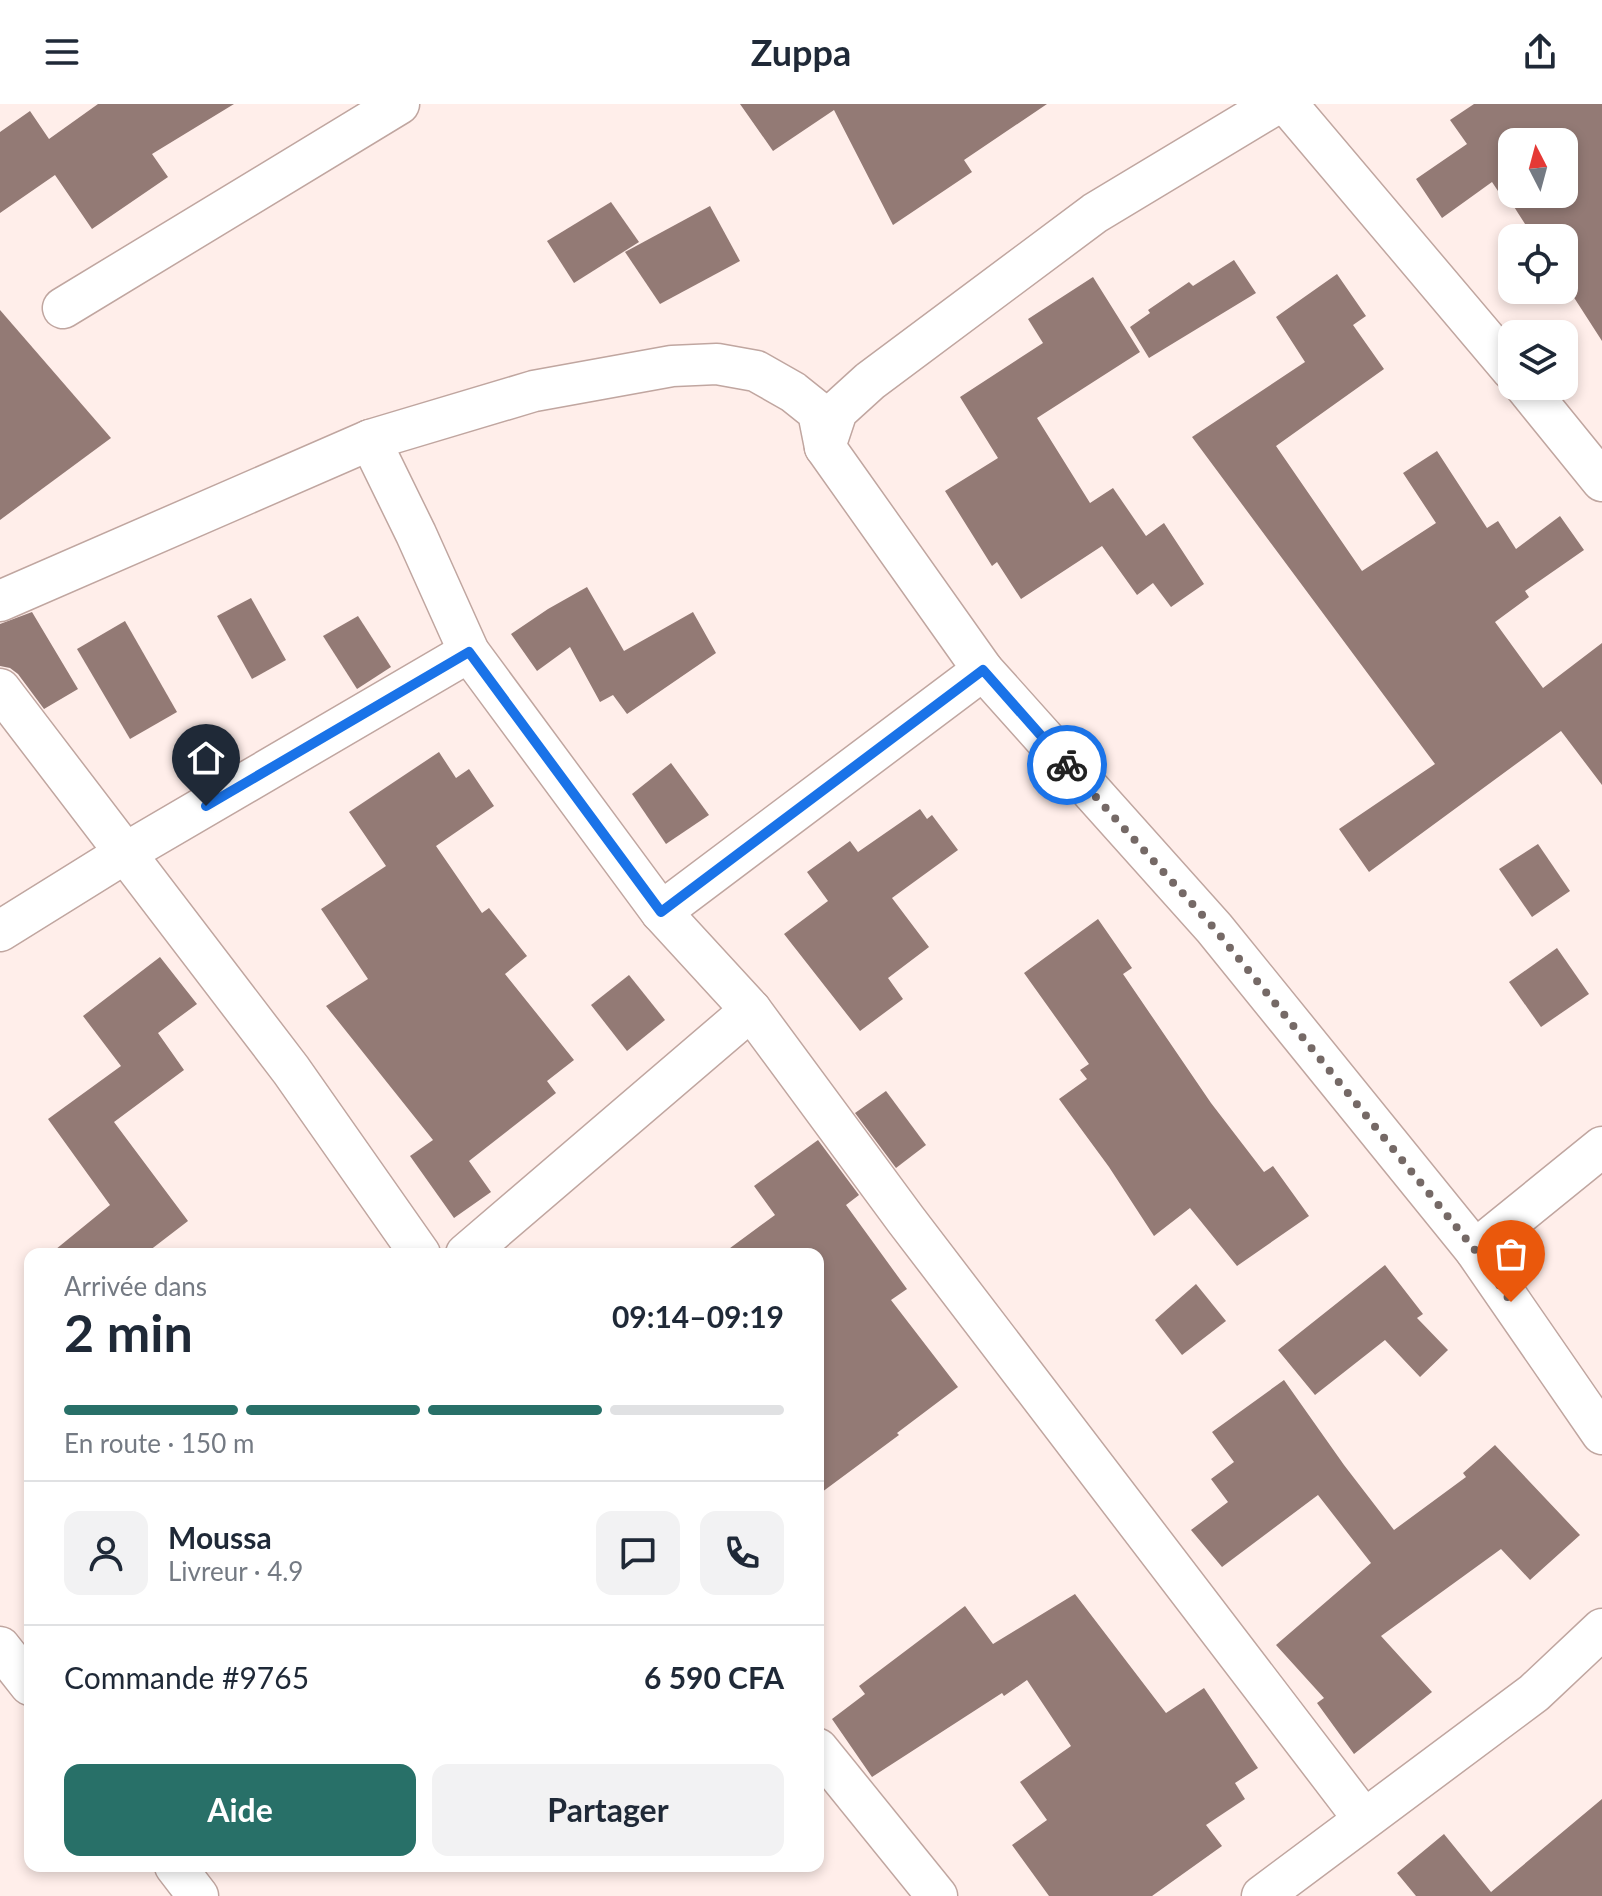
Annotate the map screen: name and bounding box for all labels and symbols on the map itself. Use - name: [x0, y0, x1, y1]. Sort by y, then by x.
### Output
- north arrow: [1498, 128, 1578, 208]
- pin: [172, 724, 240, 806]
- courier: [1027, 725, 1107, 805]
- pin: [1477, 1220, 1545, 1302]

